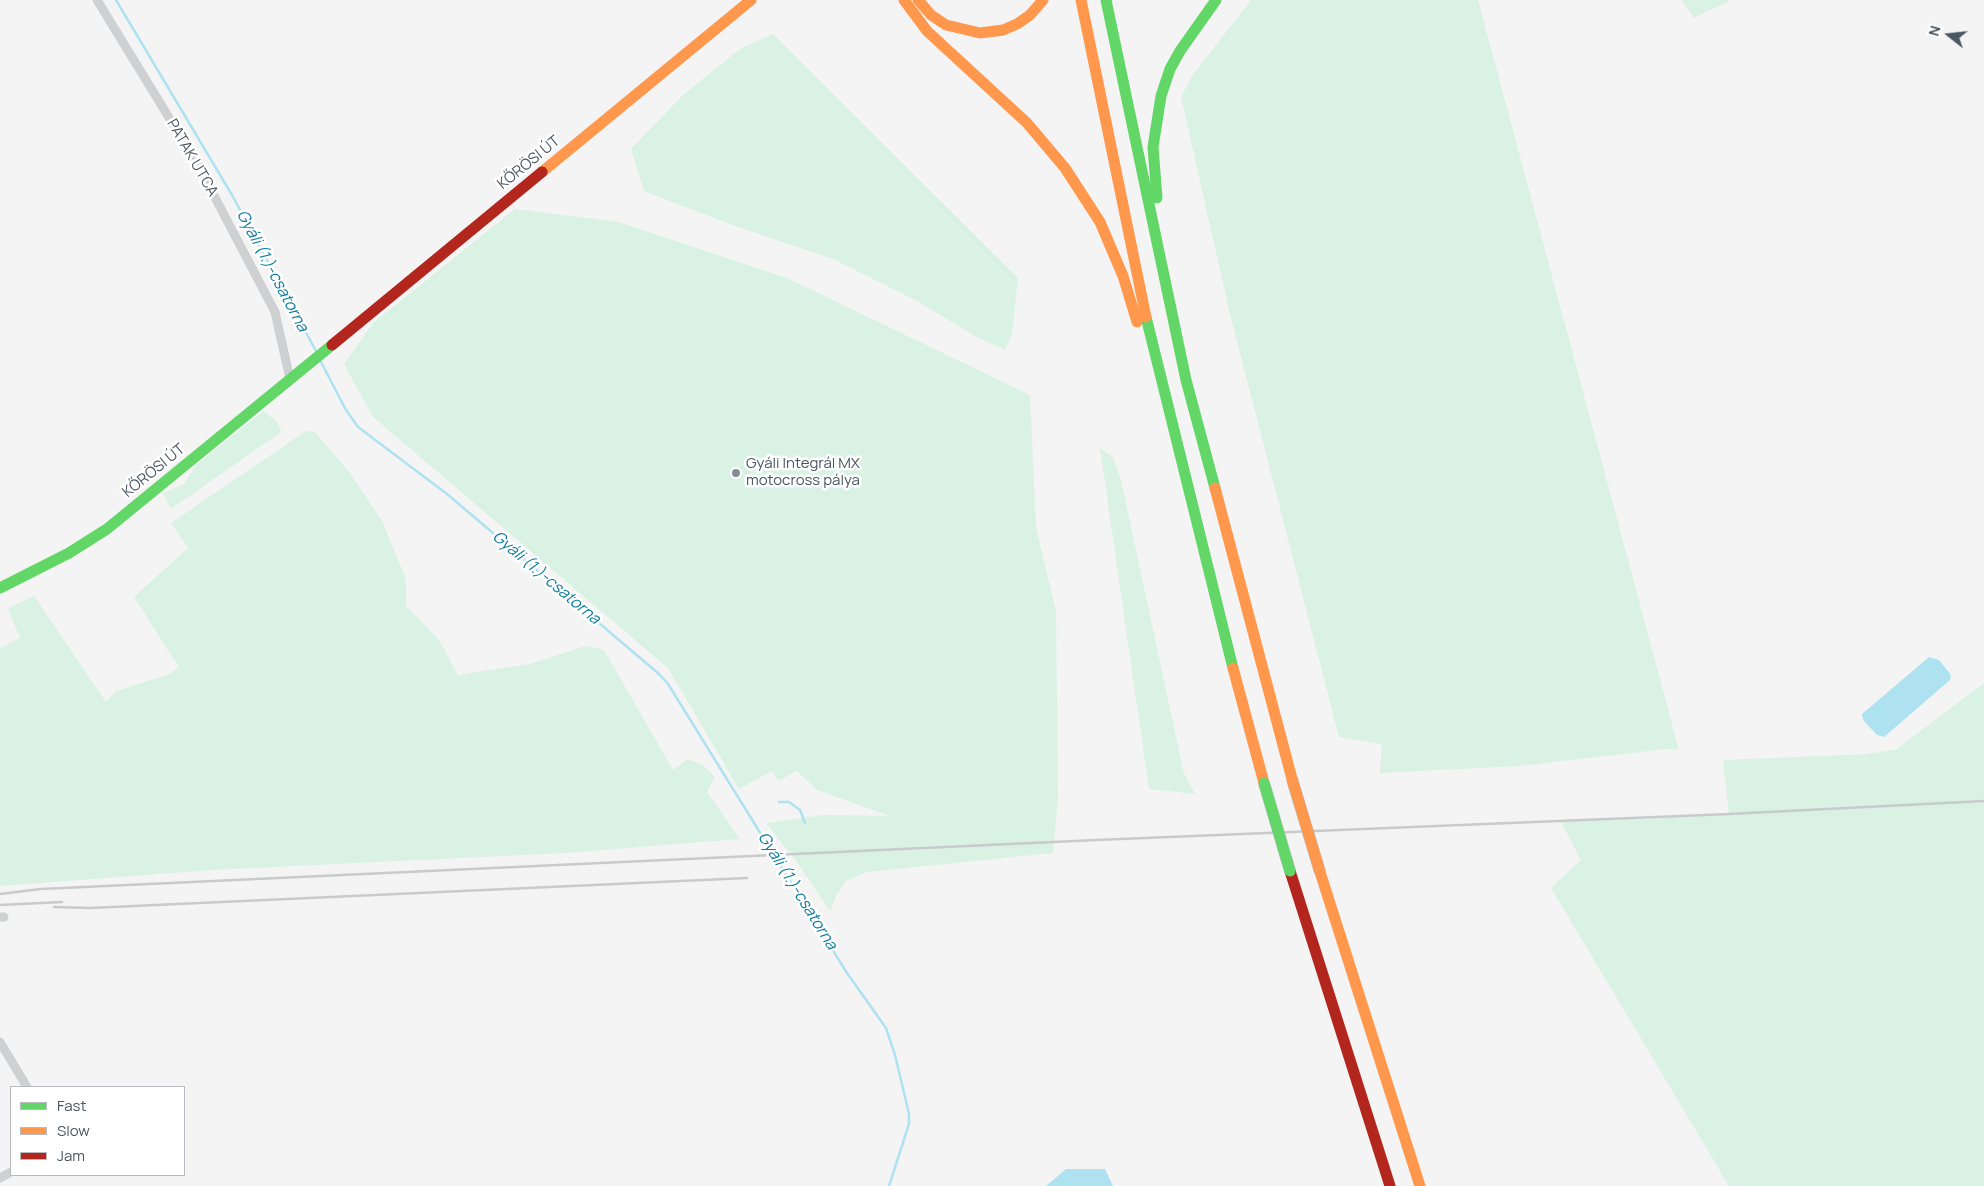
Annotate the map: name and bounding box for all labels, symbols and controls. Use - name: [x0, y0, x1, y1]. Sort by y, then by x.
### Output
- north arrow: [1924, 10, 1974, 60]
- text: N: [1924, 23, 1945, 38]
- street label: PATAK UTCA: [163, 116, 221, 200]
- street label: KŐRÖSI ÚT: [494, 132, 564, 194]
- water label: Gyáli (1.)-csatorna: [232, 207, 312, 335]
- street label: KŐRÖSI ÚT: [119, 440, 189, 502]
- place label: Gyáli Integrál MX motocross pálya: [746, 455, 860, 490]
- marker: Gyáli Integrál MX motocross pálya: [730, 467, 742, 479]
- water label: Gyáli (1.)-csatorna: [488, 527, 604, 629]
- water label: Gyáli (1.)-csatorna: [753, 829, 841, 953]
- legend: [10, 1086, 185, 1176]
- text: Fast: [57, 1095, 86, 1116]
- text: Slow: [57, 1120, 90, 1141]
- text: Jam: [57, 1145, 85, 1166]

